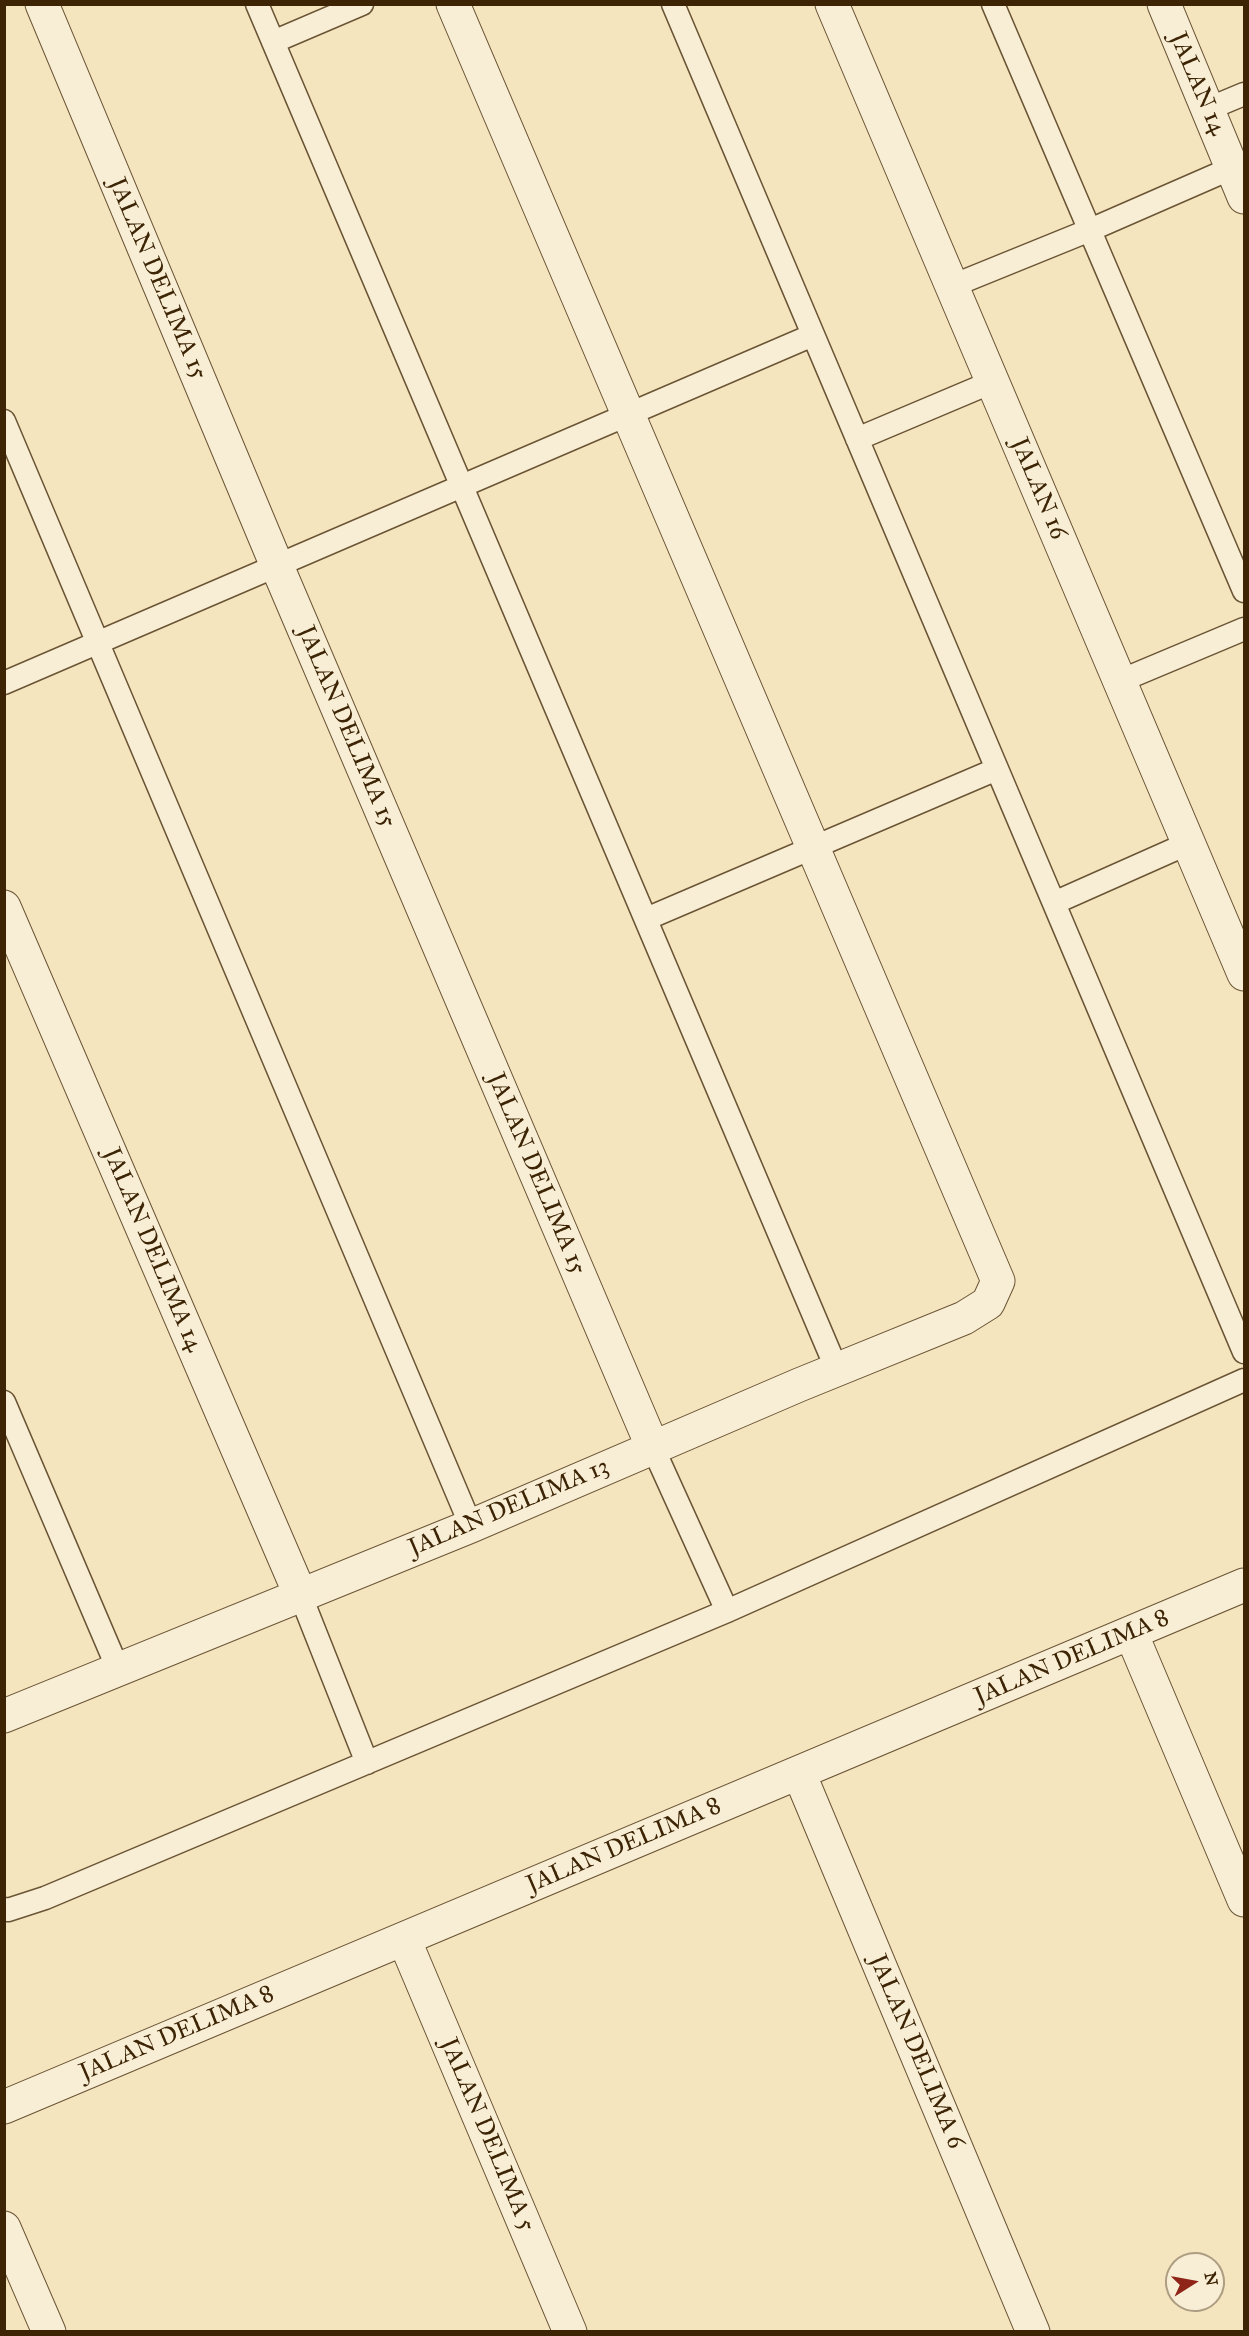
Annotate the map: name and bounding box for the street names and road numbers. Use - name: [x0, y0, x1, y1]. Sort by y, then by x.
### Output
- street label: JALAN 14: [1163, 28, 1231, 140]
- street label: JALAN DELIMA 15: [102, 174, 212, 384]
- street label: JALAN 16: [1004, 434, 1072, 544]
- street label: JALAN DELIMA 15: [291, 622, 401, 832]
- street label: JALAN DELIMA 15: [481, 1069, 591, 1279]
- street label: JALAN DELIMA 14: [96, 1144, 208, 1356]
- street label: JALAN DELIMA 13: [405, 1453, 613, 1563]
- street label: JALAN DELIMA 8: [970, 1604, 1174, 1712]
- street label: JALAN DELIMA 8: [522, 1792, 726, 1900]
- street label: JALAN DELIMA 6: [862, 1951, 970, 2153]
- street label: JALAN DELIMA 8: [75, 1980, 279, 2088]
- street label: JALAN DELIMA 5: [433, 2034, 541, 2236]

